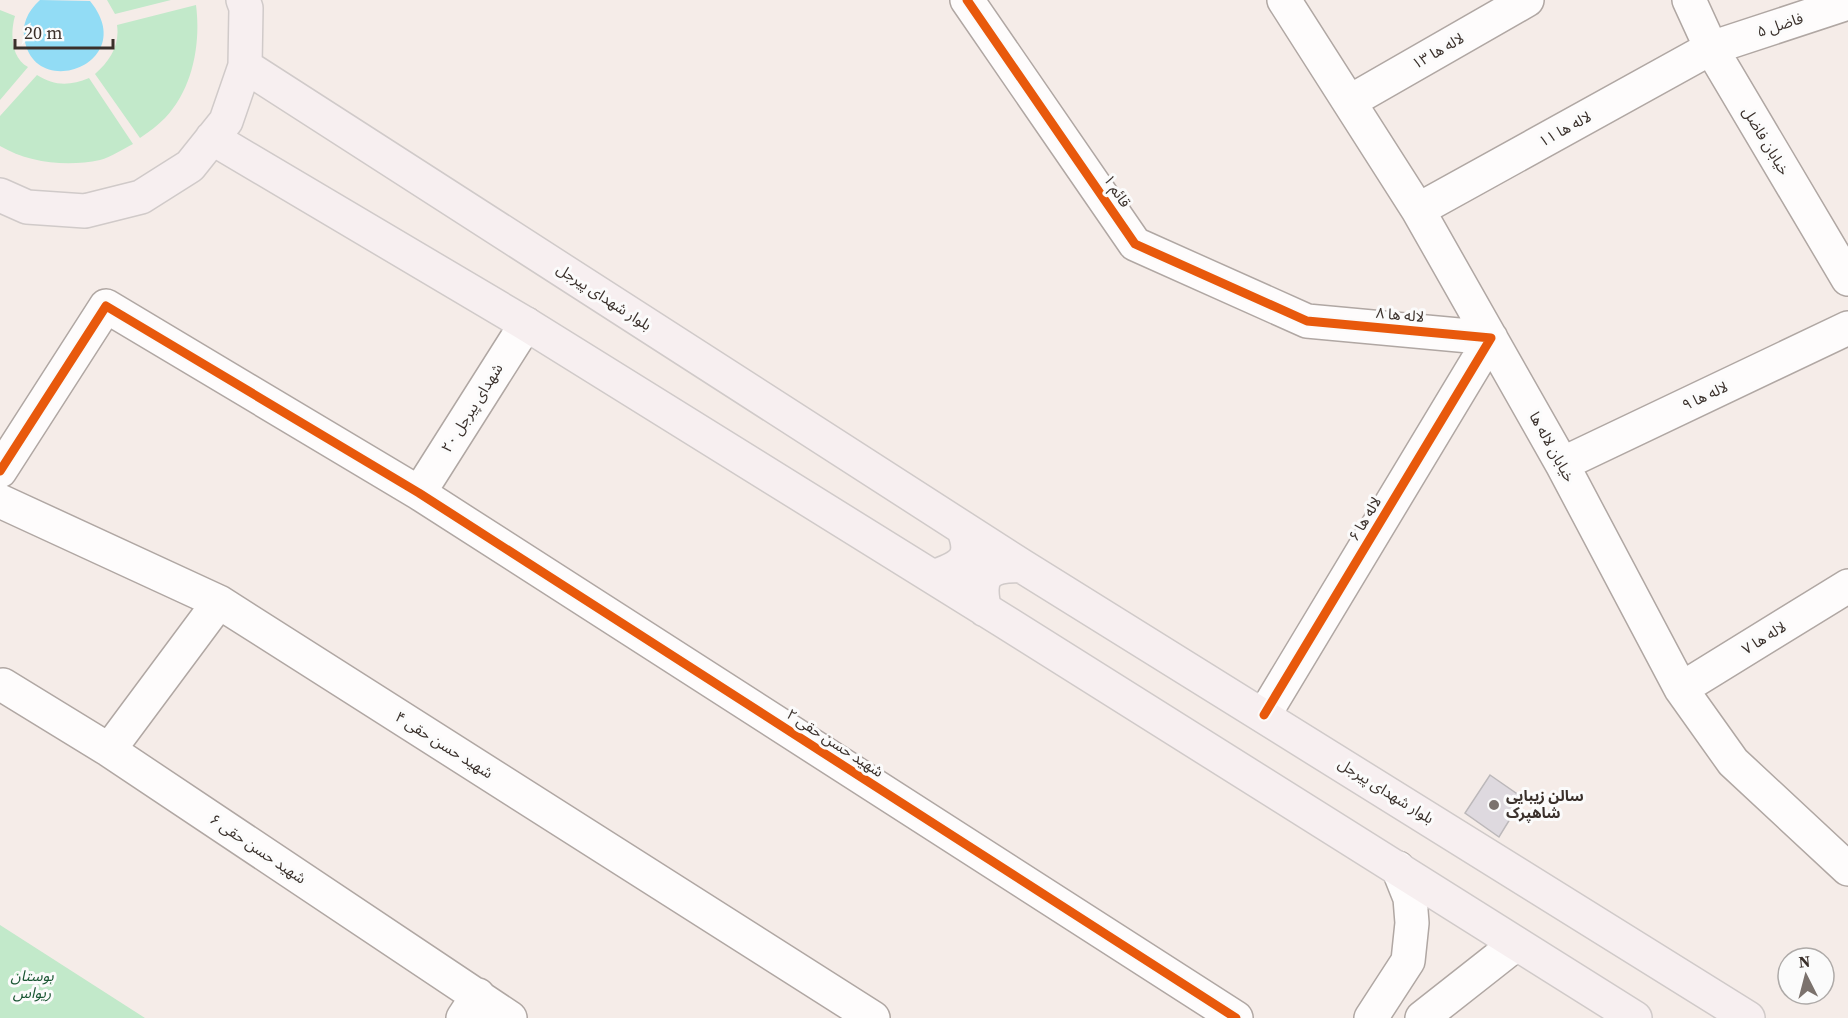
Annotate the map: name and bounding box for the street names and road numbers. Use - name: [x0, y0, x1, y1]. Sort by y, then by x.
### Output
- street label: فاضل ۵: [1754, 7, 1806, 42]
- street label: لاله ها ۱۳: [1408, 27, 1468, 74]
- street label: خیابان فاضل: [1738, 103, 1795, 179]
- street label: لاله ها ۱۱: [1535, 106, 1595, 152]
- street label: قائم ۱: [1098, 170, 1136, 212]
- street label: بلوار شهدای پیرجل: [553, 258, 656, 335]
- street label: لاله ها ۸: [1375, 302, 1425, 327]
- street label: شهدای پیرجل ۲۰: [436, 359, 508, 456]
- street label: لاله ها ۹: [1678, 376, 1731, 415]
- street label: خیابان لاله ها: [1525, 408, 1580, 486]
- street label: لاله ها ۶: [1343, 493, 1386, 545]
- street label: لاله ها ۷: [1738, 616, 1790, 659]
- street label: شهید حسن حقی ۲: [783, 703, 888, 782]
- street label: شهید حسن حقی ۴: [391, 706, 497, 783]
- street label: بلوار شهدای پیرجل: [1334, 753, 1438, 829]
- street label: شهید حسن حقی ۶: [206, 809, 311, 889]

